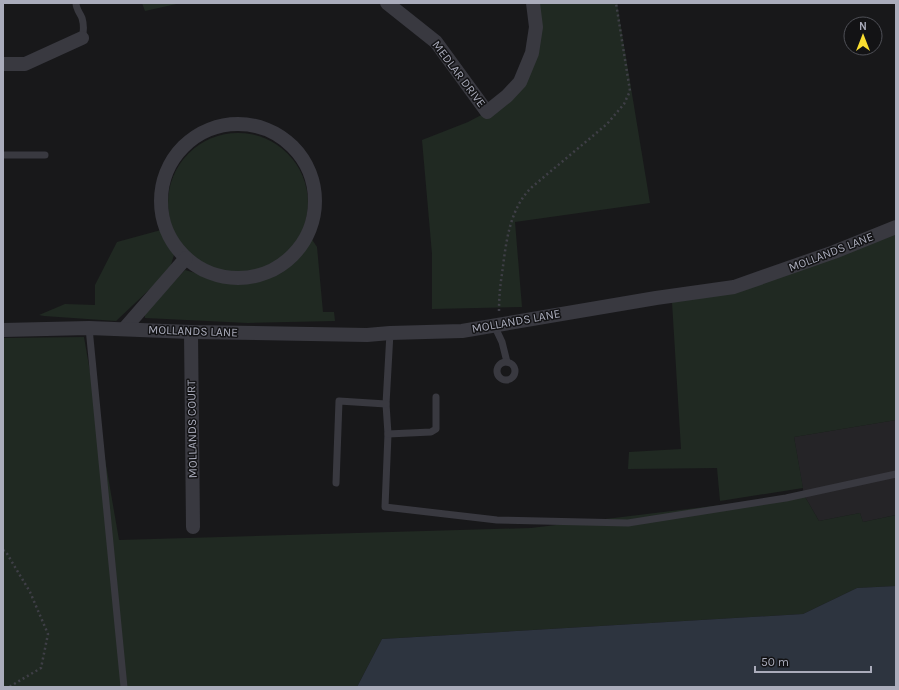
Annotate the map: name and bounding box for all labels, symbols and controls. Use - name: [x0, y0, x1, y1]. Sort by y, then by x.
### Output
- north arrow: [843, 16, 883, 56]
- text: N: [859, 20, 867, 33]
- street label: MEDLAR DRIVE: [429, 38, 489, 110]
- street label: MOLLANDS LANE: [787, 229, 875, 275]
- street label: MOLLANDS LANE: [471, 306, 561, 336]
- street label: MOLLANDS LANE: [148, 322, 238, 340]
- street label: MOLLANDS COURT: [184, 380, 200, 478]
- scale bar: [755, 648, 871, 674]
- text: 50 m: [761, 655, 789, 669]

